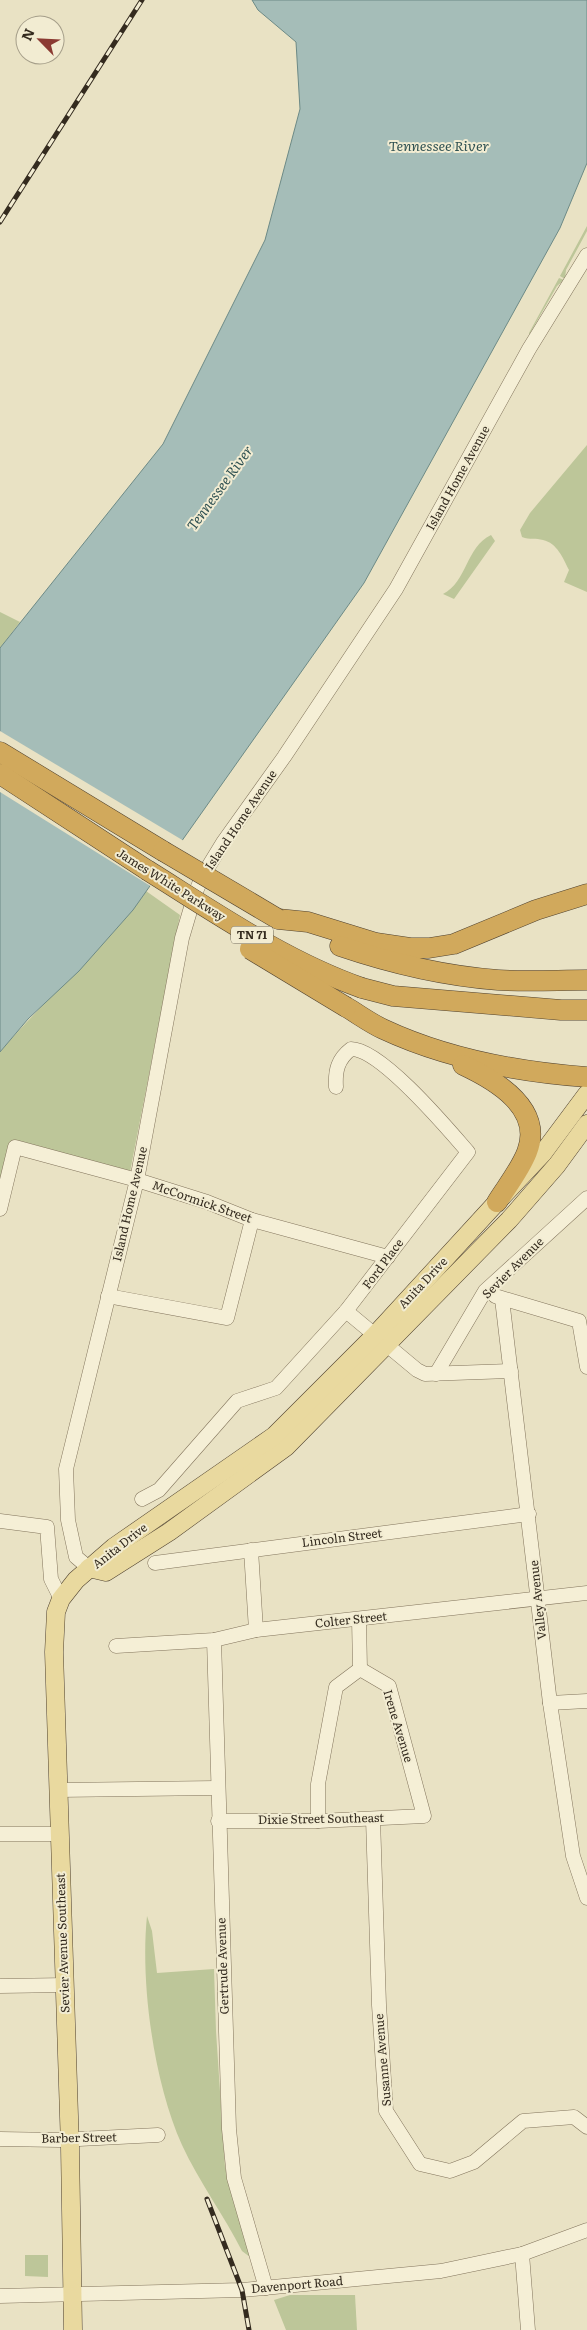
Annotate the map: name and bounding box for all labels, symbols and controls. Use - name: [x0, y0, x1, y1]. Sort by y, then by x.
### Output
- north arrow: [15, 15, 65, 65]
- text: N: [16, 25, 39, 44]
- water label: Tennessee River: [389, 135, 490, 155]
- street label: Island Home Avenue: [421, 422, 493, 533]
- water label: Tennessee River: [182, 440, 257, 534]
- street label: Island Home Avenue: [200, 766, 280, 873]
- street label: James White Parkway: [114, 843, 229, 925]
- road number: TN 71: [231, 926, 273, 944]
- street label: Island Home Avenue: [107, 1144, 151, 1263]
- street label: McCormick Street: [150, 1176, 255, 1227]
- street label: Sevier Avenue: [477, 1232, 547, 1302]
- street label: Ford Place: [357, 1234, 407, 1292]
- street label: Anita Drive: [393, 1252, 451, 1312]
- street label: Anita Drive: [88, 1518, 151, 1572]
- street label: Lincoln Street: [301, 1523, 383, 1551]
- street label: Valley Avenue: [524, 1559, 550, 1641]
- street label: Colter Street: [314, 1606, 388, 1632]
- street label: Irene Avenue: [379, 1687, 419, 1764]
- street label: Dixie Street Southeast: [258, 1808, 384, 1828]
- street label: Sevier Avenue Southeast: [51, 1873, 73, 2013]
- street label: Gertrude Avenue: [211, 1917, 233, 2015]
- street label: Susanne Avenue: [369, 2013, 395, 2107]
- street label: Barber Street: [41, 2127, 117, 2147]
- street label: Davenport Road: [250, 2271, 344, 2297]

